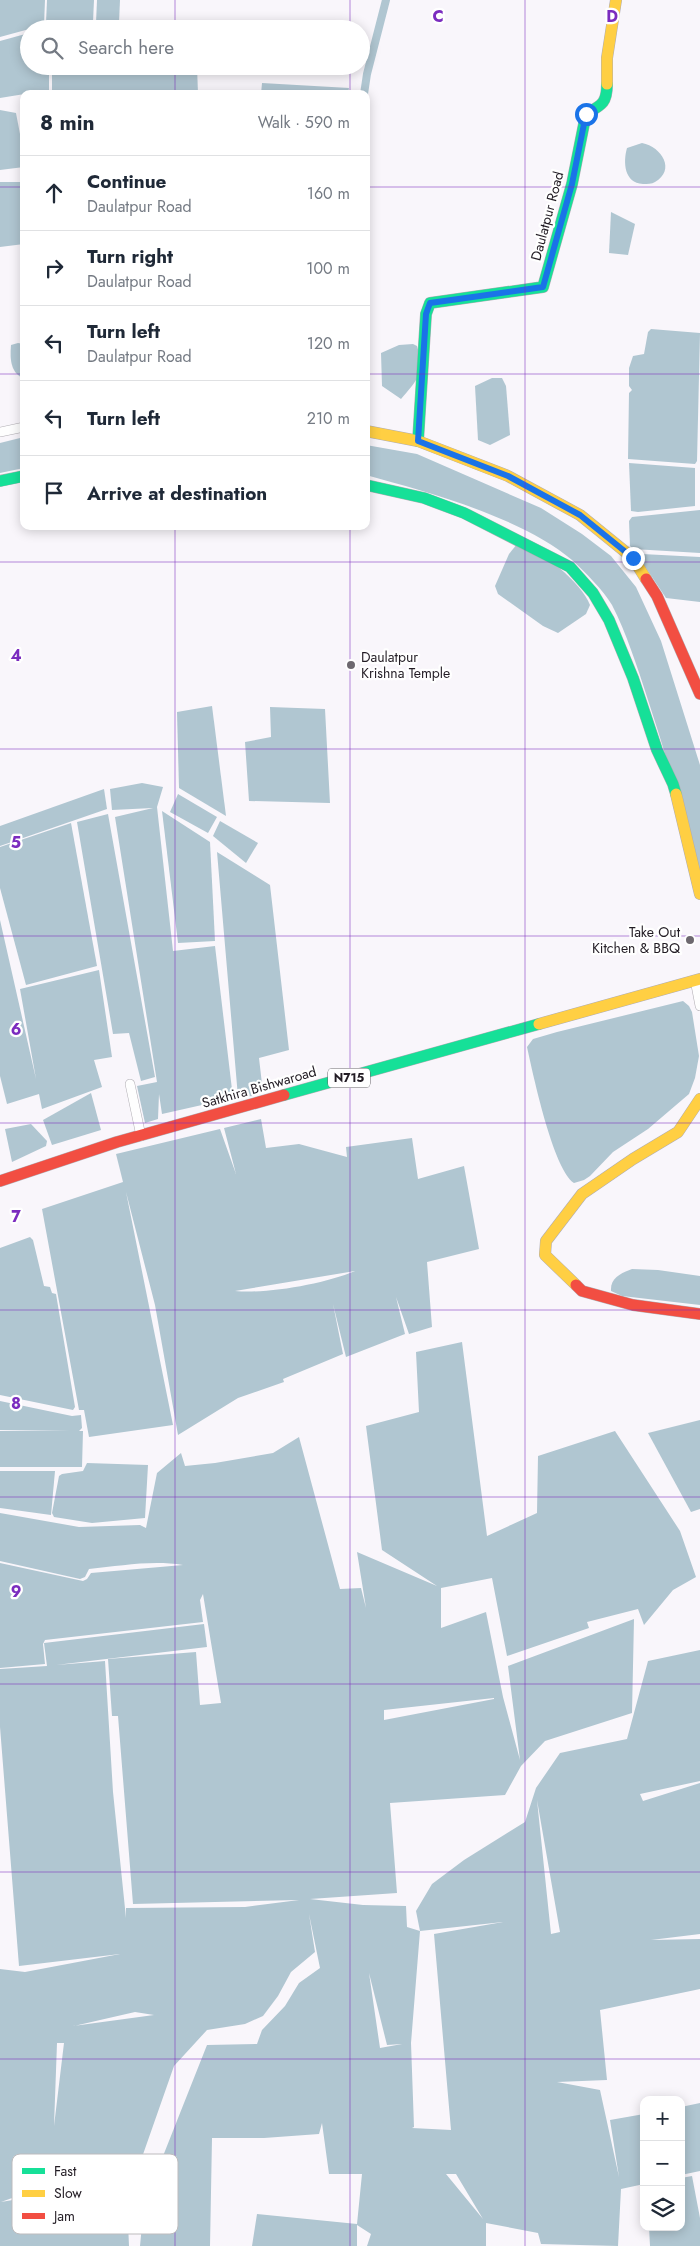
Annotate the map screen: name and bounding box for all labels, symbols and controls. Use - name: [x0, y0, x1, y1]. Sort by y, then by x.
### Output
- text: C: [432, 5, 444, 28]
- text: D: [606, 5, 618, 28]
- search box: [20, 20, 370, 75]
- icon: search: [38, 34, 66, 62]
- text: Search here: [78, 34, 174, 61]
- route start: [575, 103, 598, 126]
- text: 8 min: [40, 108, 95, 138]
- text: Walk · 590 m: [258, 111, 350, 134]
- text: Continue: [87, 168, 166, 195]
- street label: Daulatpur Road: [526, 169, 568, 263]
- icon: ahead: [40, 179, 68, 207]
- text: 160 m: [307, 182, 350, 205]
- text: Daulatpur Road: [87, 195, 192, 218]
- text: Turn right: [87, 243, 173, 270]
- icon: right: [40, 254, 68, 282]
- text: 100 m: [306, 257, 350, 280]
- text: Daulatpur Road: [87, 270, 192, 293]
- text: Turn left: [87, 318, 160, 345]
- icon: left: [40, 329, 68, 357]
- text: 120 m: [307, 332, 350, 355]
- text: Daulatpur Road: [87, 345, 192, 368]
- icon: left: [40, 404, 68, 432]
- text: Turn left: [87, 405, 160, 432]
- text: 210 m: [307, 407, 350, 430]
- icon: arrive: [40, 479, 68, 507]
- text: Arrive at destination: [87, 480, 267, 507]
- route end: [622, 547, 645, 570]
- text: 4: [10, 644, 22, 667]
- place label: Daulatpur Krishna Temple: [361, 647, 450, 683]
- marker: Daulatpur Krishna Temple: [345, 659, 357, 671]
- text: 5: [11, 831, 21, 854]
- place label: Take Out Kitchen & BBQ: [592, 922, 681, 958]
- marker: Take Out Kitchen & BBQ: [684, 934, 696, 946]
- text: 6: [11, 1018, 21, 1041]
- street label: Satkhira Bishwaroad: [199, 1061, 319, 1113]
- road number: N715: [328, 1068, 370, 1088]
- text: 7: [11, 1205, 21, 1228]
- text: 8: [11, 1392, 21, 1415]
- text: 9: [11, 1580, 21, 1603]
- map controls: [640, 2096, 685, 2231]
- button: +: [640, 2096, 685, 2141]
- button: −: [640, 2141, 685, 2186]
- legend: [12, 2154, 178, 2234]
- text: Fast: [54, 2161, 77, 2181]
- text: Slow: [54, 2183, 82, 2203]
- button: layers: [640, 2186, 685, 2231]
- text: Jam: [52, 2206, 75, 2226]

